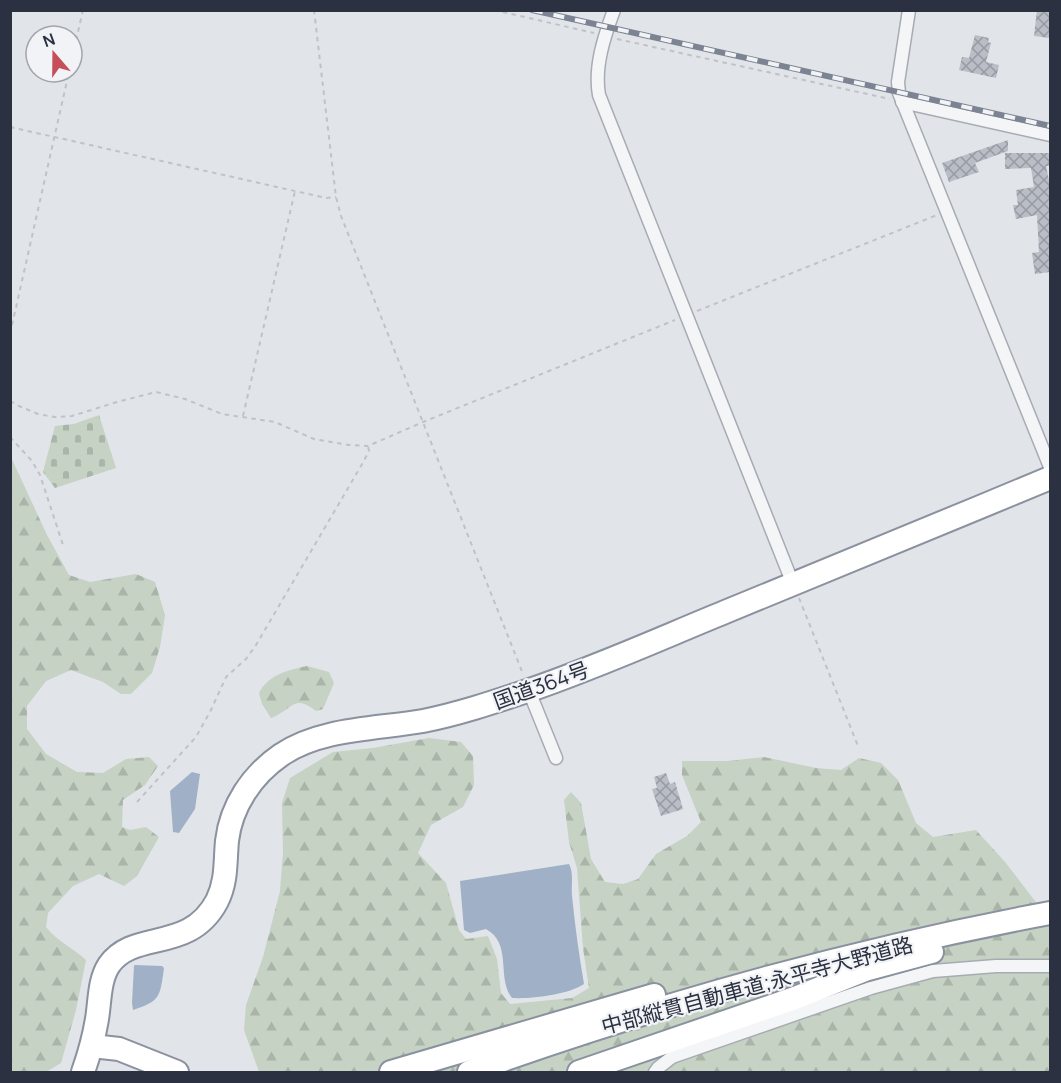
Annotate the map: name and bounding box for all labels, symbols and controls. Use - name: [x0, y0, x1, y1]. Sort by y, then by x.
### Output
- north arrow: [24, 24, 84, 84]
- text: N: [40, 28, 58, 52]
- street label: 国道364号: [489, 655, 593, 715]
- street label: 中部縦貫自動車道;永平寺大野道路: [598, 930, 916, 1040]

